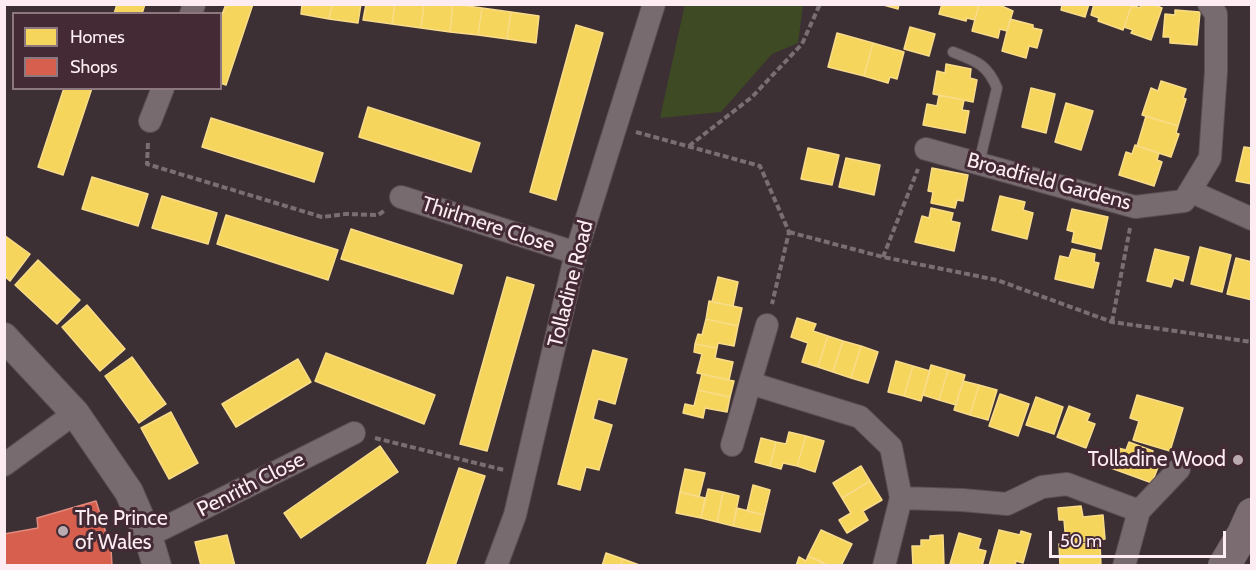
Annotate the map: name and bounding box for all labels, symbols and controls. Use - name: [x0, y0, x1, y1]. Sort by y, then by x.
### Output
- legend: [12, 12, 222, 90]
- text: Homes: [70, 26, 125, 48]
- text: Shops: [70, 56, 118, 78]
- street label: Broadfield Gardens: [964, 148, 1134, 216]
- street label: Thirlmere Close: [418, 192, 558, 258]
- street label: Tolladine Road: [543, 218, 599, 350]
- street label: Penrith Close: [193, 447, 309, 523]
- place label: Tolladine Wood: [1088, 447, 1226, 473]
- marker: Tolladine Wood: [1231, 453, 1245, 467]
- place label: The Prince of Wales: [75, 506, 168, 556]
- scale bar: [1052, 519, 1229, 557]
- marker: The Prince of Wales: [56, 524, 70, 538]
- text: 50 m: [1060, 530, 1102, 552]

